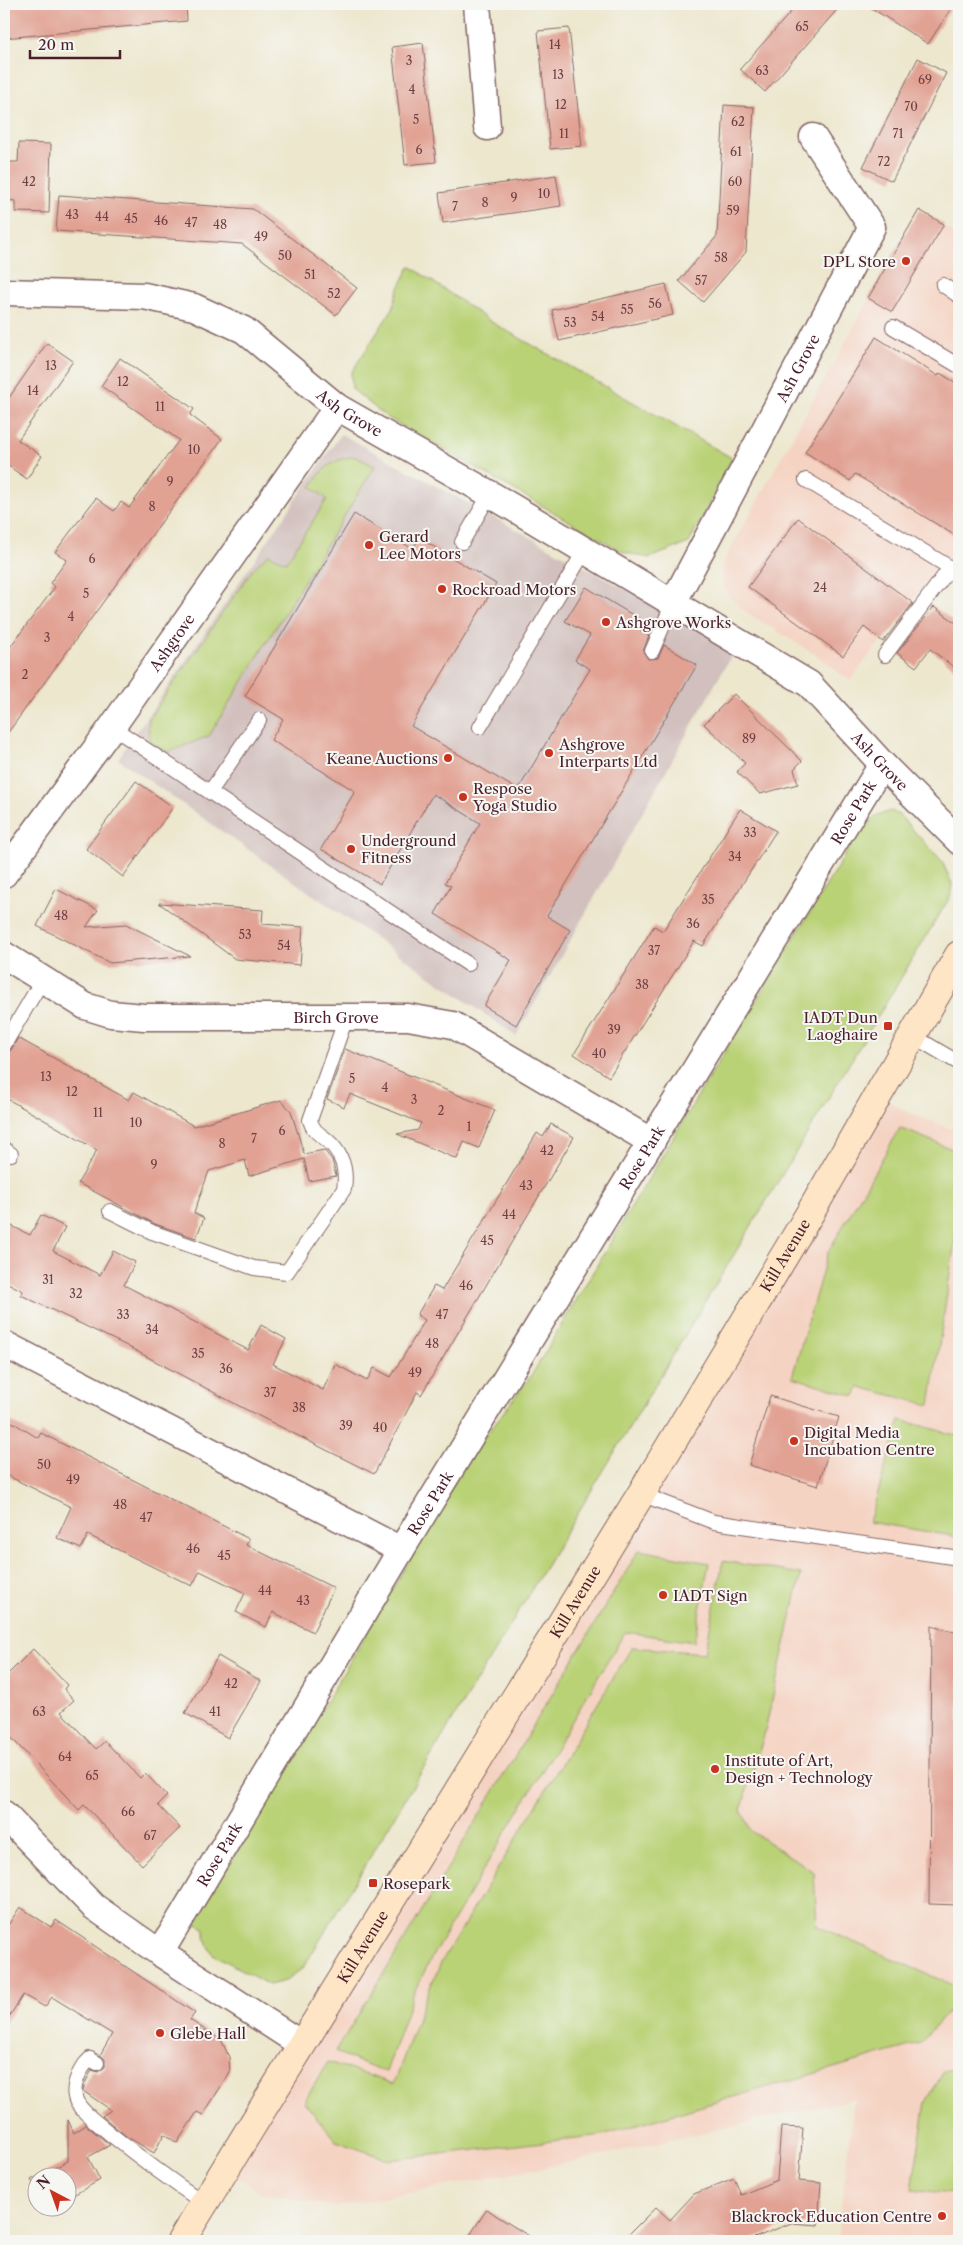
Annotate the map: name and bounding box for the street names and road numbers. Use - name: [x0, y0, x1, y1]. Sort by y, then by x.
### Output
- street label: Ash Grove: [771, 331, 823, 406]
- street label: Ash Grove: [312, 384, 386, 440]
- street label: Ashgrove: [144, 610, 198, 676]
- street label: Ash Grove: [847, 727, 912, 794]
- street label: Rose Park: [826, 775, 880, 847]
- street label: Birch Grove: [293, 1008, 379, 1027]
- street label: Rose Park: [615, 1121, 669, 1193]
- street label: Kill Avenue: [755, 1215, 814, 1295]
- street label: Rose Park: [403, 1466, 457, 1538]
- street label: Kill Avenue: [545, 1562, 604, 1641]
- street label: Rose Park: [192, 1818, 246, 1890]
- street label: Kill Avenue: [333, 1907, 392, 1986]

